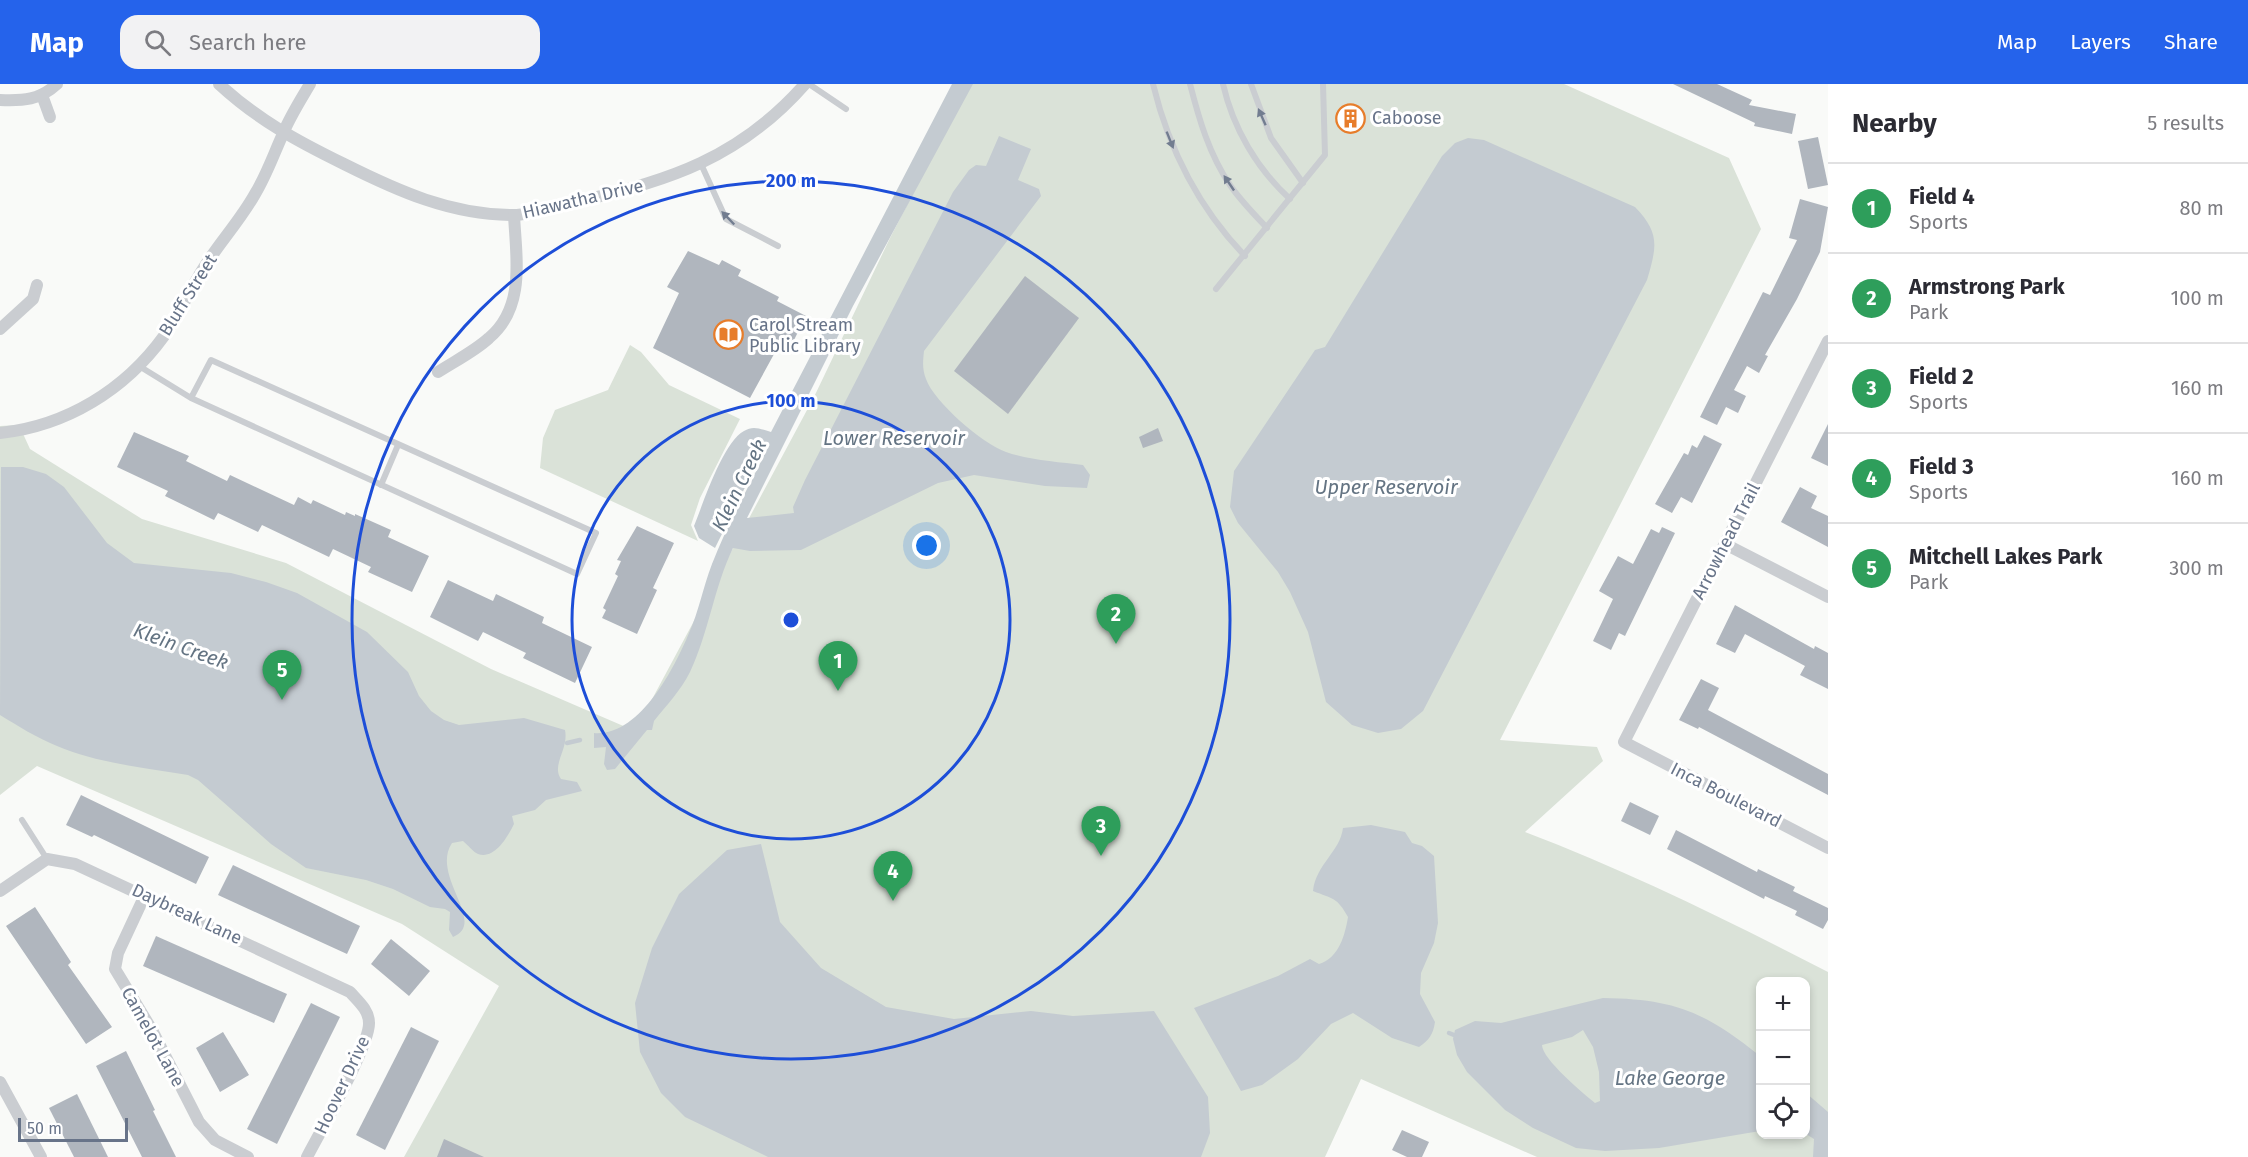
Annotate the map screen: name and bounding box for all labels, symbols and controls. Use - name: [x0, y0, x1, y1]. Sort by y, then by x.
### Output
- search box: [120, 15, 540, 69]
- text: Map: [30, 26, 84, 59]
- icon: search: [141, 26, 174, 59]
- text: Search here: [189, 29, 307, 56]
- text: Map: [1997, 29, 2037, 55]
- text: Layers: [2070, 29, 2131, 55]
- text: Share: [2164, 29, 2218, 55]
- building icon: Caboose: [1335, 102, 1367, 134]
- place label: Caboose: [1372, 107, 1442, 129]
- one-way arrow: [1257, 108, 1267, 126]
- text: Nearby: [1852, 108, 1937, 139]
- text: 5 results: [2147, 111, 2224, 135]
- one-way arrow: [1166, 131, 1175, 149]
- text: 200 m: [766, 170, 816, 192]
- street label: Hiawatha Drive: [520, 174, 646, 224]
- one-way arrow: [1224, 174, 1235, 191]
- text: Field 4: [1909, 183, 1975, 210]
- text: 1: [1867, 196, 1876, 220]
- text: 80 m: [2179, 196, 2224, 220]
- one-way arrow: [721, 210, 735, 225]
- text: Sports: [1909, 210, 1968, 234]
- street label: Bluff Street: [154, 250, 222, 340]
- text: Armstrong Park: [1909, 273, 2065, 300]
- text: 2: [1866, 286, 1877, 310]
- text: 100 m: [2171, 286, 2224, 310]
- text: Park: [1909, 300, 1948, 324]
- place label: Carol Stream Public Library: [749, 314, 861, 357]
- library icon: Carol Stream Public Library: [712, 319, 744, 351]
- text: Field 2: [1909, 363, 1974, 390]
- text: 3: [1866, 376, 1877, 400]
- text: 160 m: [2171, 376, 2224, 400]
- text: 100 m: [767, 390, 815, 412]
- text: Sports: [1909, 390, 1968, 414]
- water label: Lower Reservoir: [823, 426, 966, 450]
- water label: Klein Creek: [706, 435, 772, 535]
- text: Field 3: [1909, 453, 1974, 480]
- text: 4: [1866, 466, 1877, 490]
- text: 160 m: [2171, 466, 2224, 490]
- water label: Upper Reservoir: [1314, 475, 1459, 499]
- street label: Arrowhead Trail: [1687, 479, 1765, 603]
- text: Sports: [1909, 480, 1968, 504]
- your location: [912, 531, 941, 560]
- text: Mitchell Lakes Park: [1909, 543, 2102, 570]
- text: 5: [1866, 556, 1877, 580]
- text: 300 m: [2169, 556, 2224, 580]
- text: Park: [1909, 570, 1948, 594]
- pin: 2: [1096, 594, 1136, 644]
- centre of rings: [781, 610, 801, 630]
- water label: Klein Creek: [130, 618, 232, 674]
- pin: 1: [818, 642, 858, 691]
- pin: 5: [262, 650, 302, 700]
- street label: Inca Boulevard: [1667, 758, 1785, 832]
- pin: 3: [1082, 806, 1120, 856]
- pin: 4: [874, 852, 912, 901]
- street label: Daybreak Lane: [128, 879, 246, 949]
- map controls: [1756, 977, 1810, 1139]
- button: +: [1756, 977, 1810, 1031]
- street label: Camelot Lane: [117, 983, 189, 1091]
- button: −: [1756, 1031, 1810, 1085]
- street label: Hoover Drive: [310, 1032, 374, 1138]
- water label: Lake George: [1615, 1066, 1725, 1090]
- button: locate: [1756, 1085, 1810, 1139]
- scale bar: [18, 1115, 128, 1142]
- text: 50 m: [27, 1119, 62, 1138]

